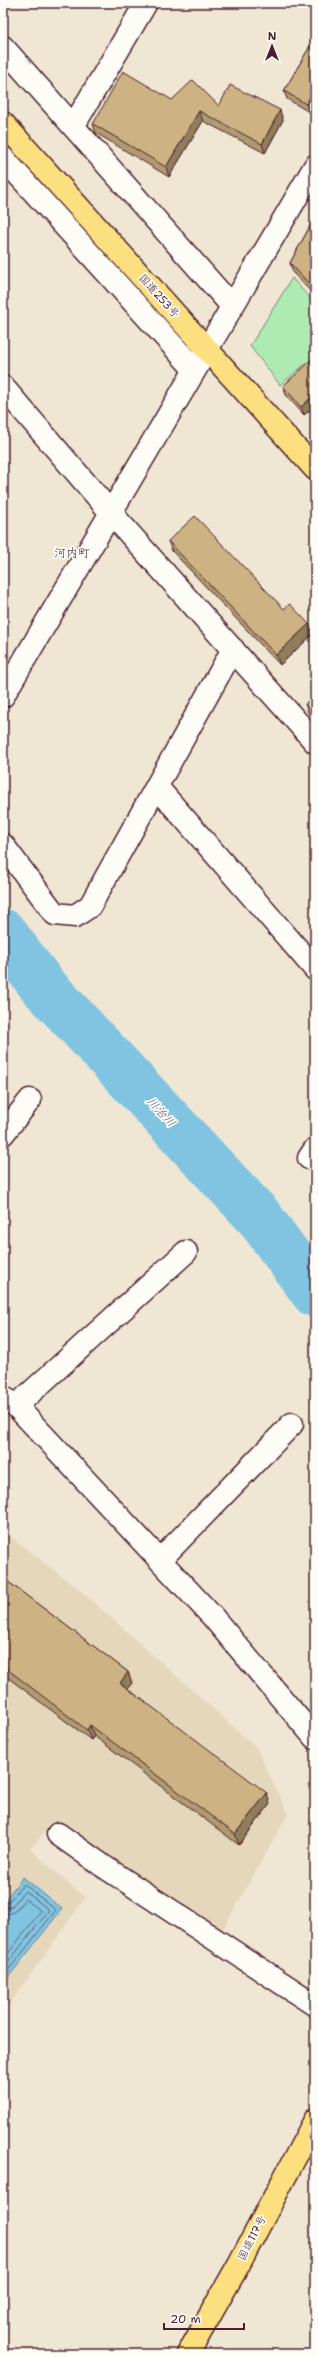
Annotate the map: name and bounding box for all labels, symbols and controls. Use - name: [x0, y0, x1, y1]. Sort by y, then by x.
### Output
- north arrow: [252, 26, 292, 66]
- text: N: [268, 29, 277, 44]
- street label: 国道253号: [135, 271, 183, 321]
- district label: 河内町: [54, 545, 90, 561]
- water label: 川治川: [143, 1093, 179, 1131]
- street label: 国道117号: [234, 2213, 270, 2263]
- scale bar: [164, 2305, 244, 2331]
- text: 20 m: [170, 2311, 201, 2327]

